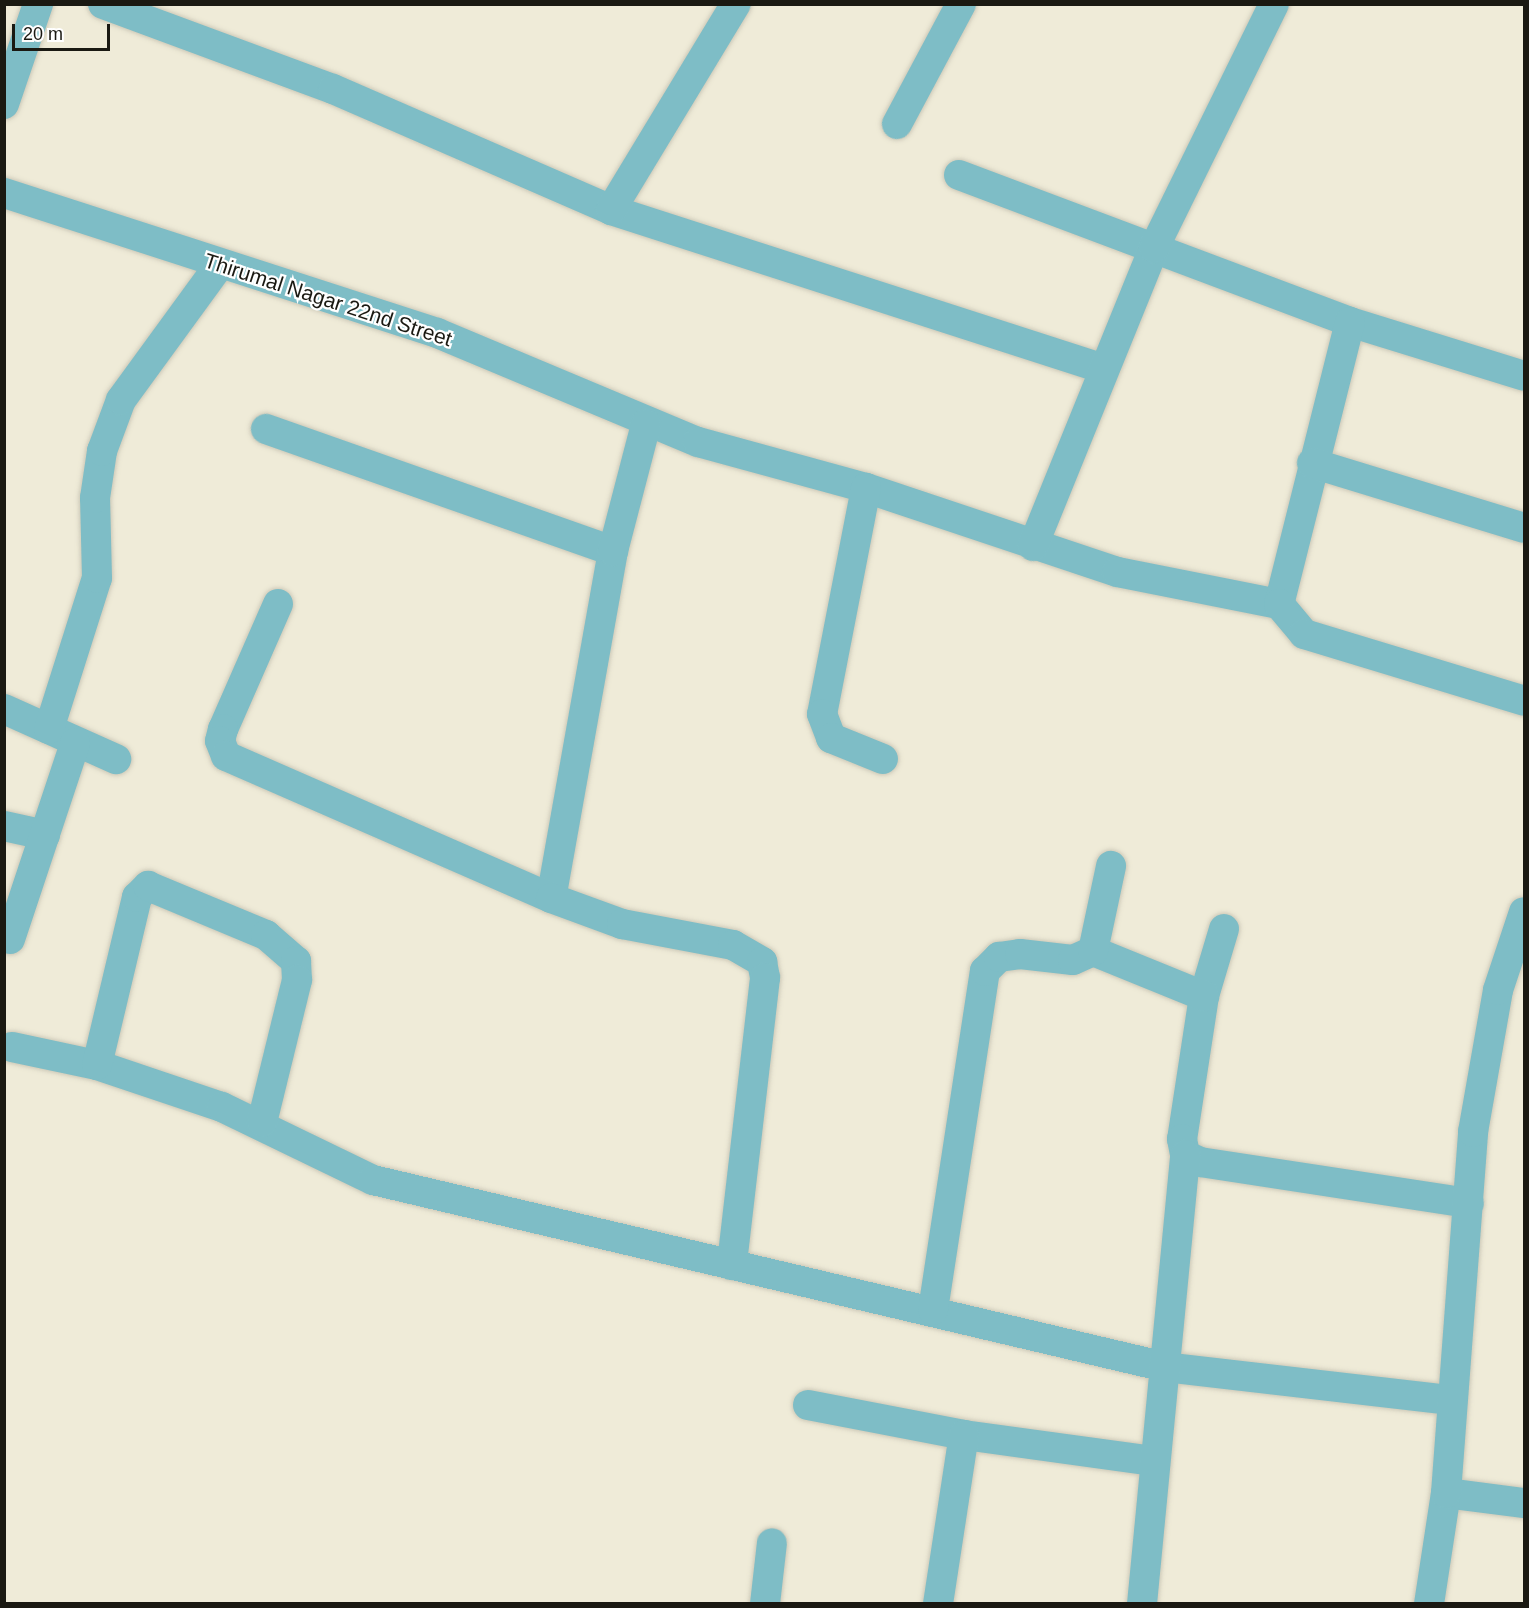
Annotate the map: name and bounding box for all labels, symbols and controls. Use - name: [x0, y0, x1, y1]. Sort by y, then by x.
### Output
- scale bar: [15, 12, 112, 50]
- text: 20 m: [23, 24, 63, 44]
- street label: Thirumal Nagar 22nd Street: [201, 248, 455, 352]

